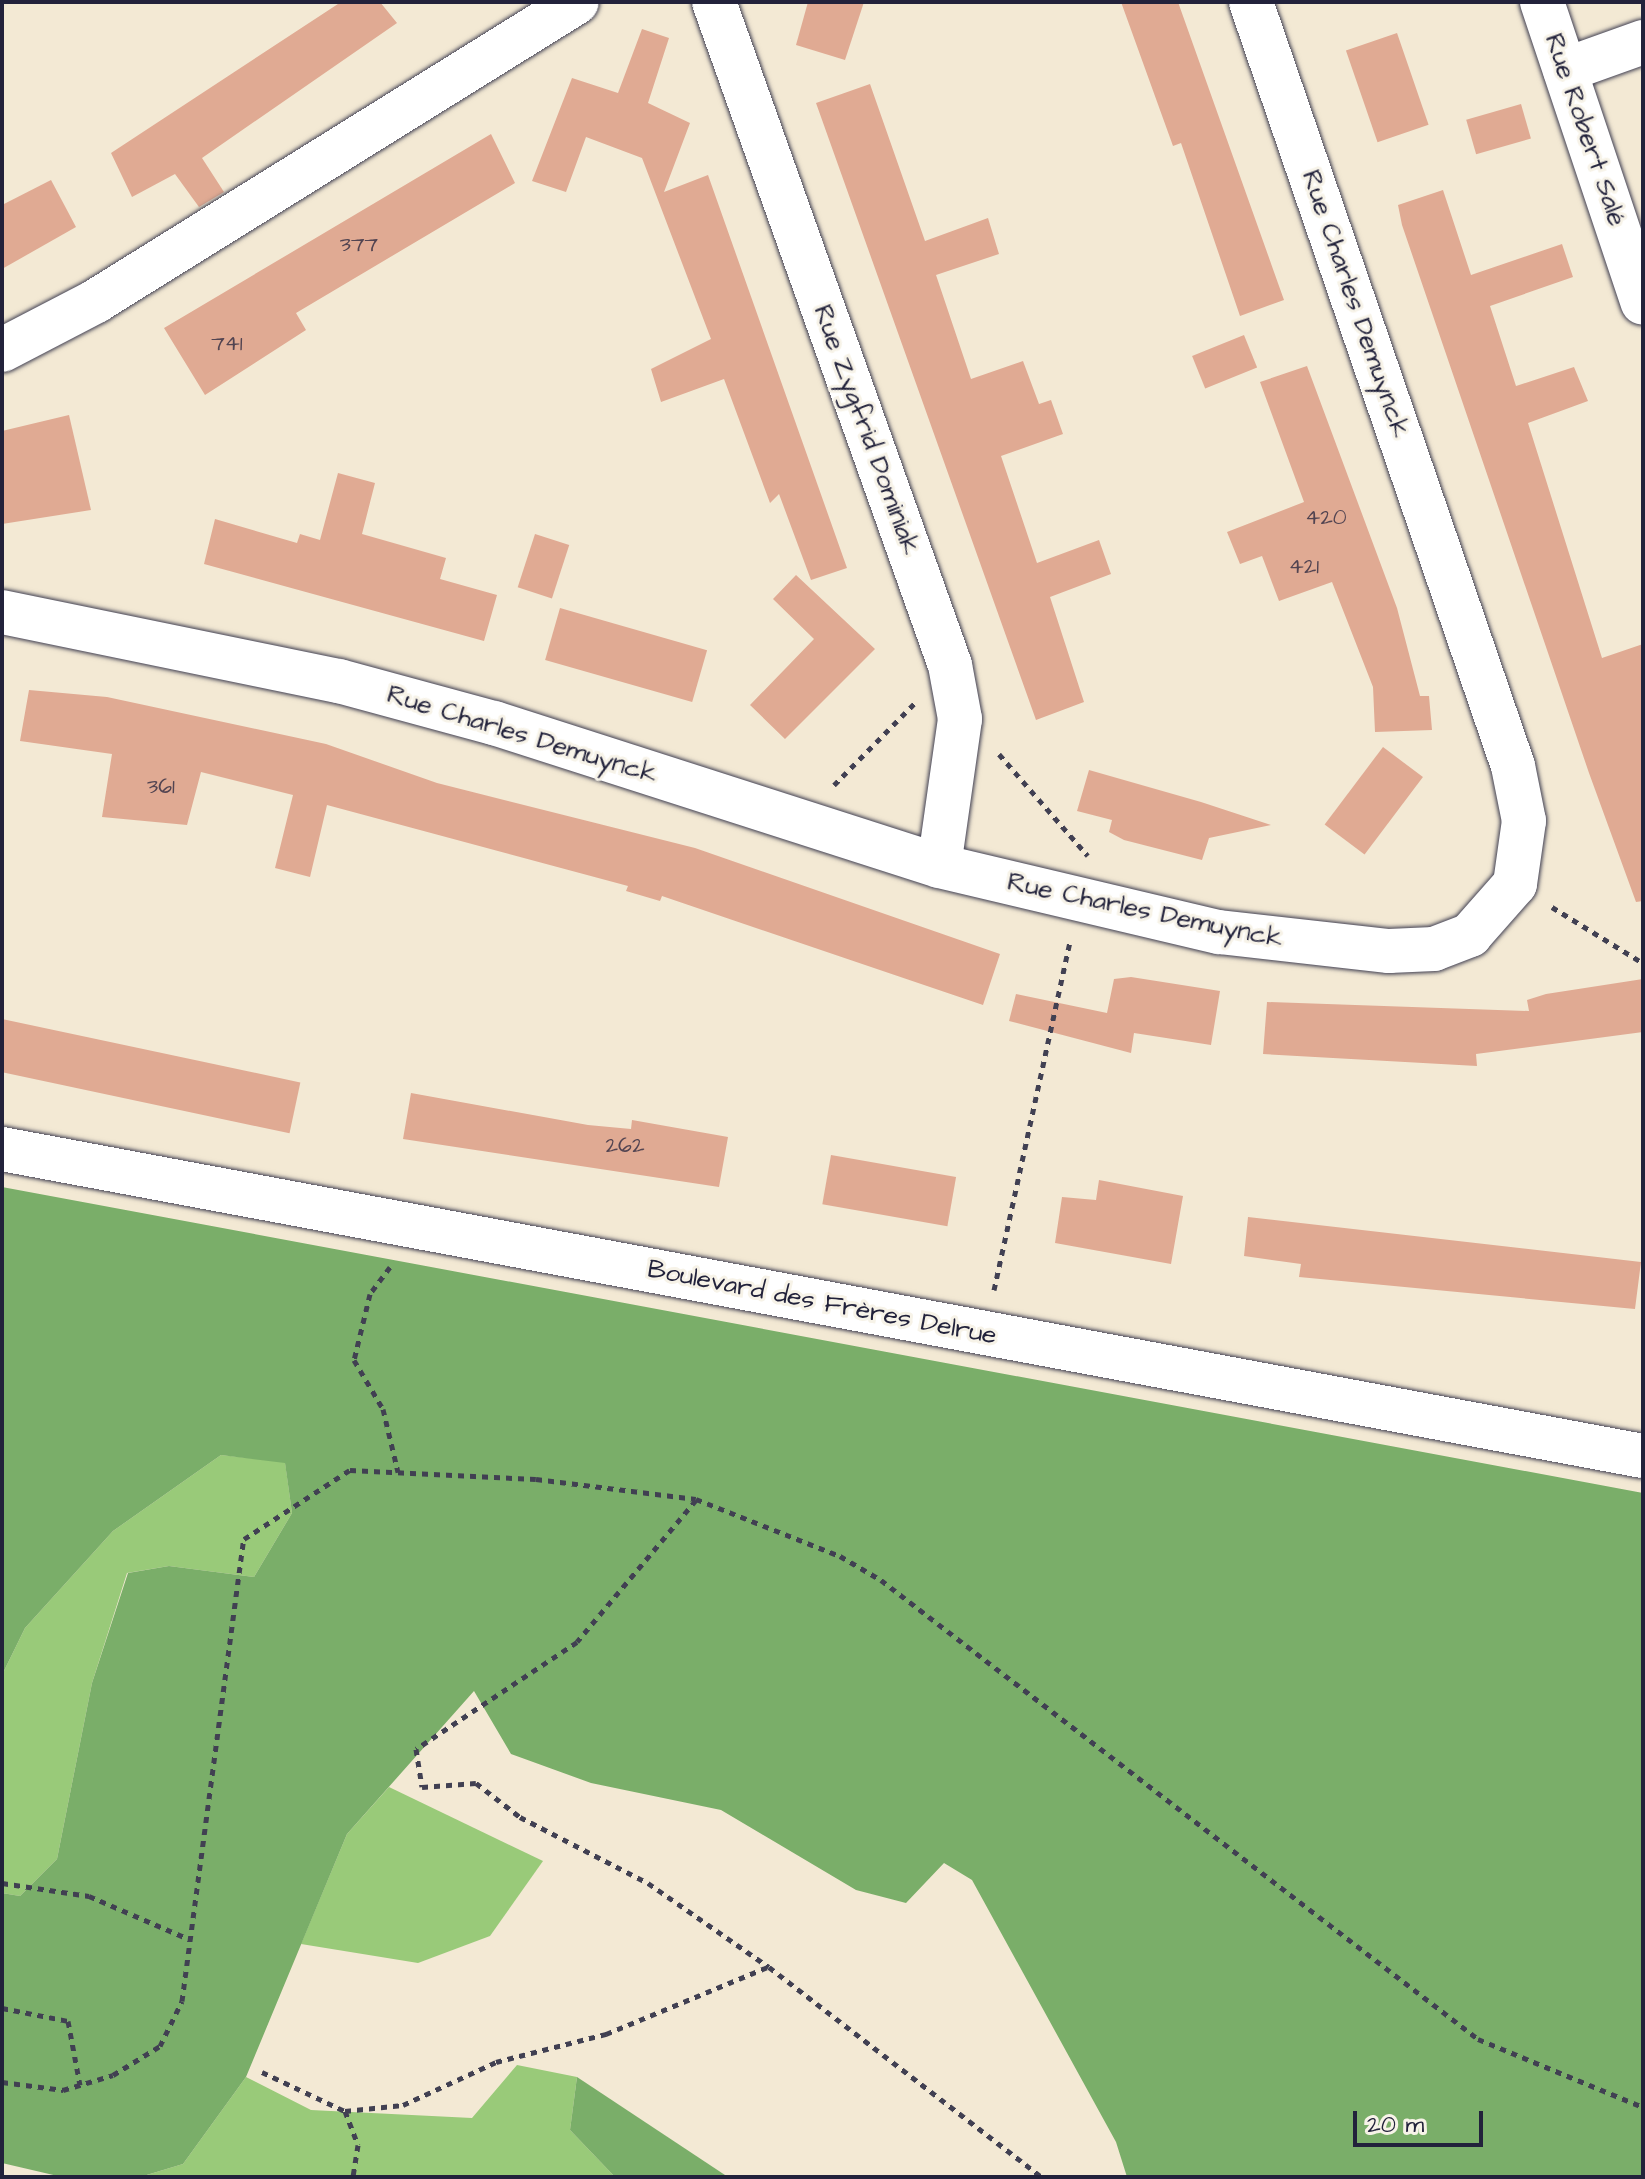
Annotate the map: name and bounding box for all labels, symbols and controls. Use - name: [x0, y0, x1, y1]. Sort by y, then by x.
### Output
- street label: Rue Robert Salé: [1537, 30, 1633, 230]
- street label: Rue Charles Demuynck: [1295, 166, 1415, 442]
- house number: 377: [340, 232, 378, 258]
- street label: Rue Zygfrid Dominiak: [806, 301, 926, 559]
- house number: 741: [211, 331, 243, 357]
- house number: 420: [1305, 505, 1347, 531]
- house number: 421: [1289, 554, 1319, 580]
- street label: Rue Charles Demuynck: [383, 679, 661, 791]
- house number: 361: [147, 774, 175, 800]
- street label: Rue Charles Demuynck: [1004, 867, 1286, 955]
- house number: 262: [606, 1133, 644, 1159]
- street label: Boulevard des Frères Delrue: [645, 1254, 999, 1352]
- scale bar: [1357, 2095, 1487, 2145]
- text: 20 m: [1367, 2108, 1424, 2142]

